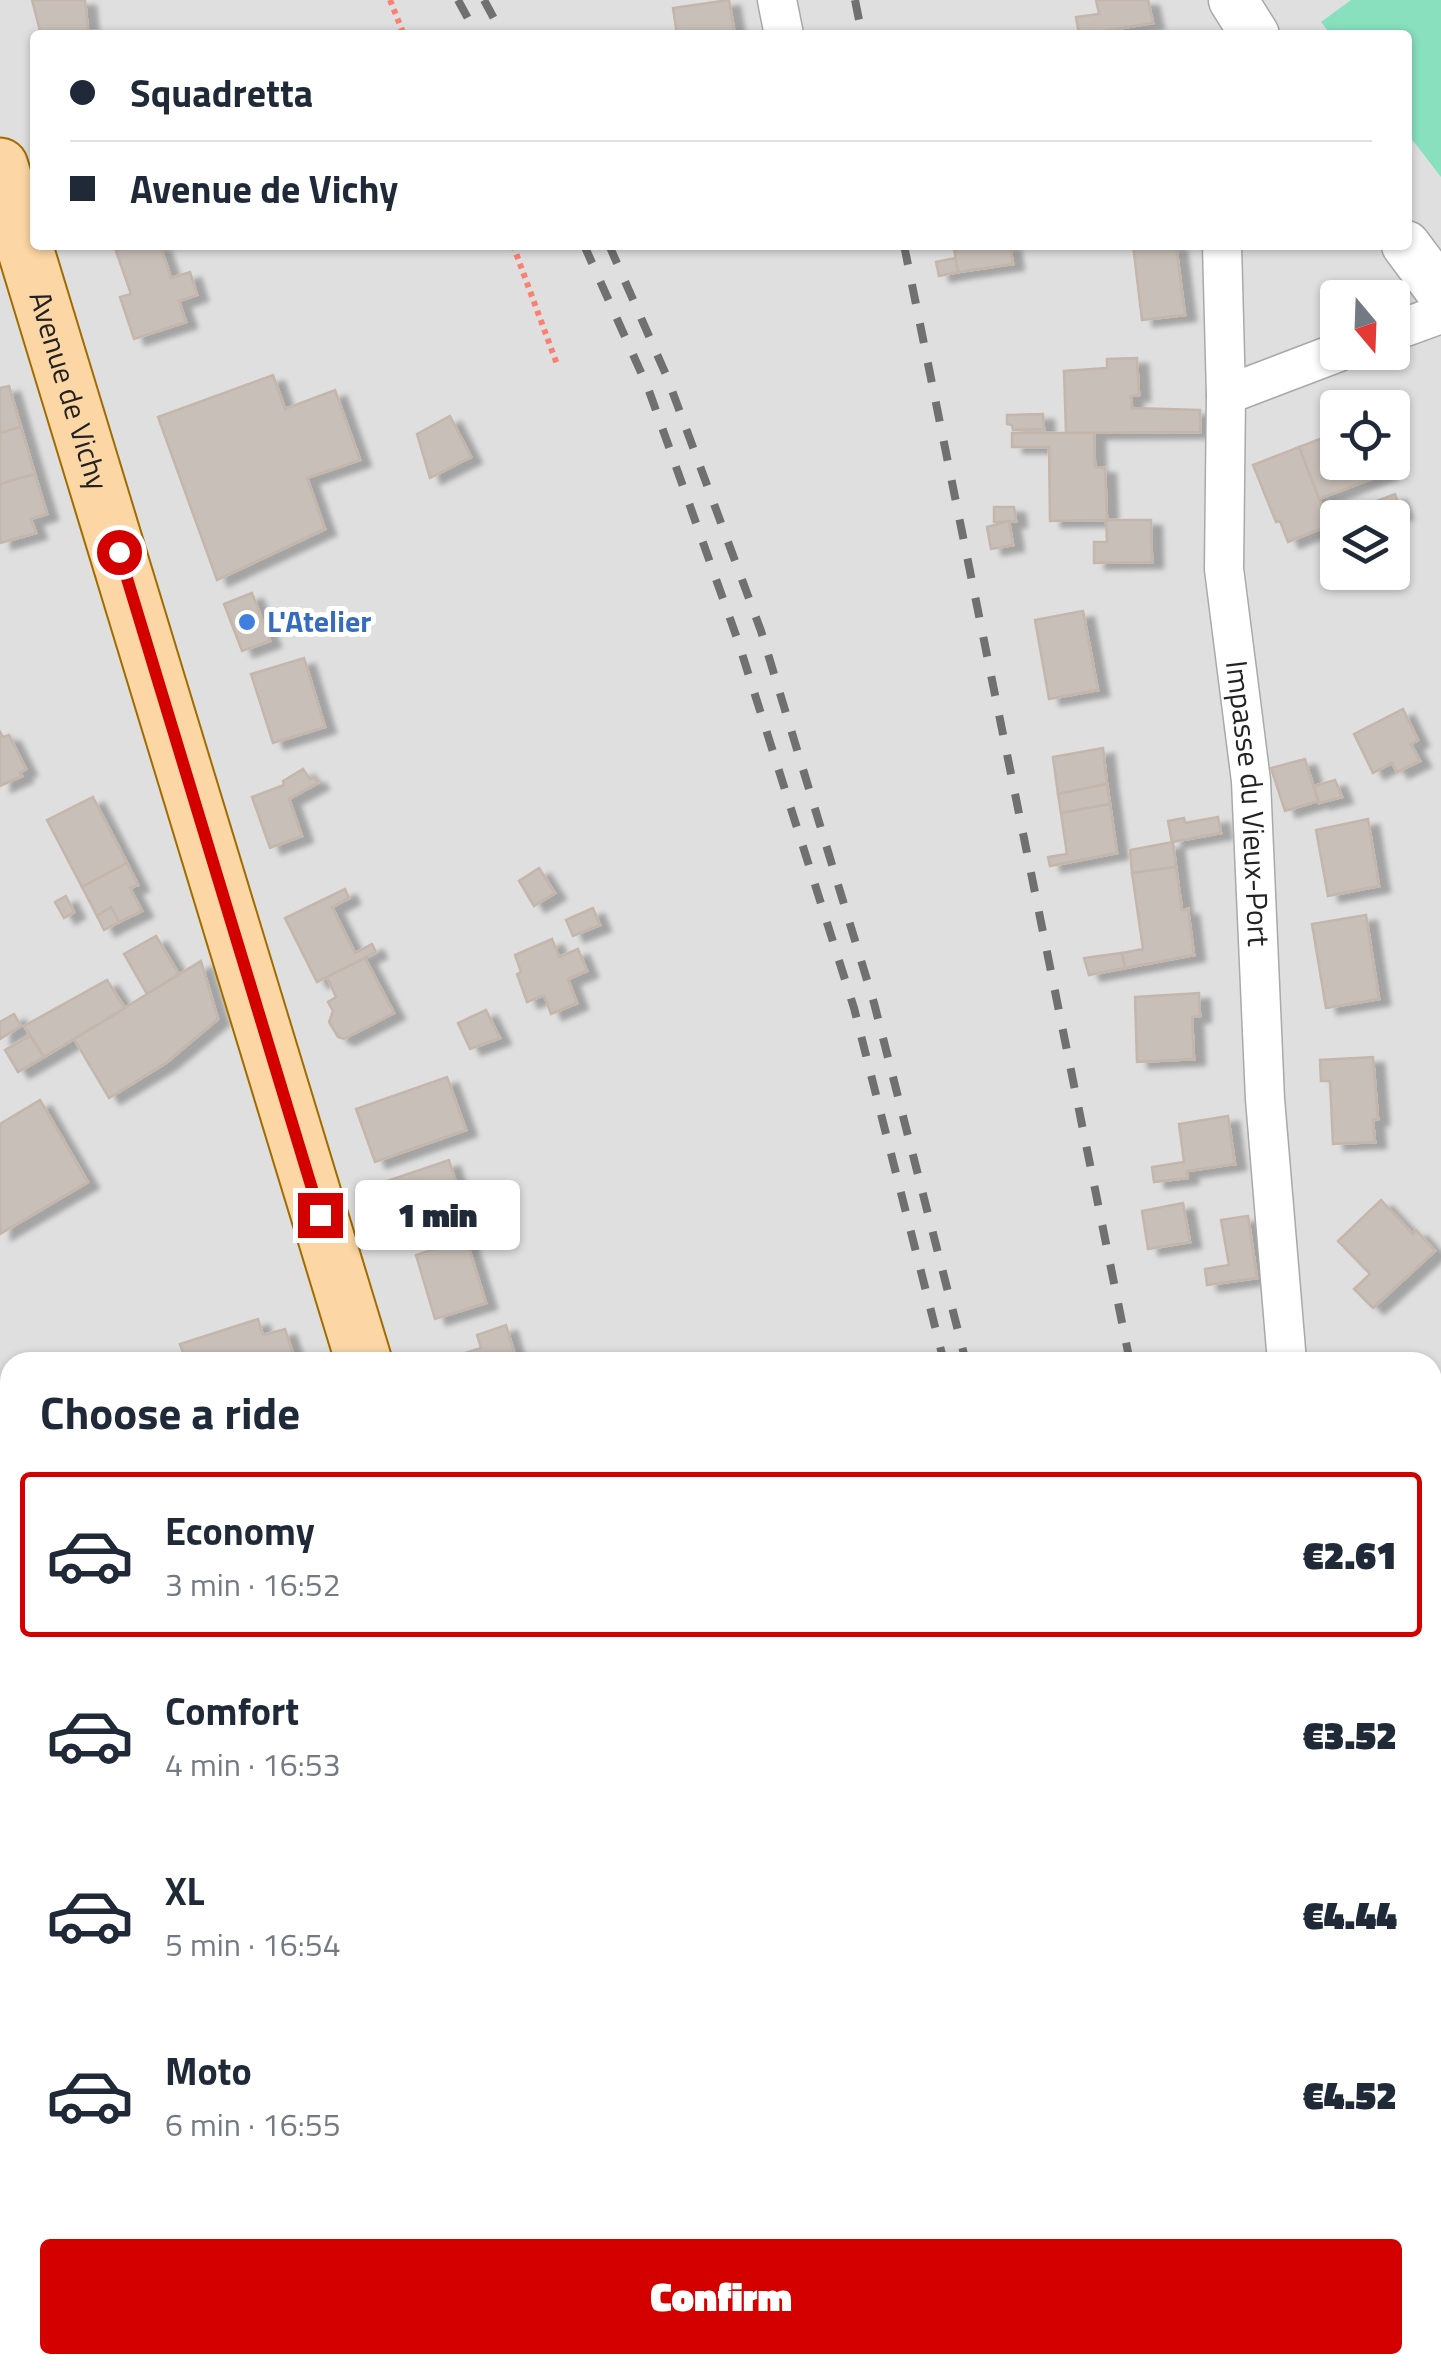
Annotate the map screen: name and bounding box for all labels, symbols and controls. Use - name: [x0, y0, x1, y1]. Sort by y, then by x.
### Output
- text: Squadretta: [130, 64, 313, 122]
- text: Avenue de Vichy: [130, 160, 398, 218]
- north arrow: [1320, 280, 1410, 370]
- map controls: [1320, 280, 1410, 590]
- street label: Avenue de Vichy: [17, 285, 121, 496]
- button: locate: [1320, 390, 1410, 480]
- button: layers: [1320, 500, 1410, 590]
- route start: [97, 530, 142, 575]
- place label: L'Atelier: [267, 598, 371, 644]
- marker: L'Atelier: [236, 611, 258, 633]
- street label: Impasse du Vieux-Port: [1214, 658, 1282, 948]
- callout: 1 min: [355, 1180, 520, 1250]
- text: 1 min: [398, 1191, 477, 1239]
- route end: [298, 1193, 343, 1238]
- text: Choose a ride: [40, 1378, 300, 1446]
- text: Economy: [165, 1502, 315, 1560]
- icon: car: [45, 1510, 135, 1600]
- text: €2.61: [1303, 1526, 1397, 1584]
- text: 3 min · 16:52: [165, 1560, 341, 1608]
- text: Comfort: [165, 1682, 299, 1740]
- icon: car: [45, 1690, 135, 1780]
- text: €3.52: [1303, 1706, 1397, 1764]
- text: 4 min · 16:53: [165, 1740, 341, 1788]
- text: XL: [165, 1862, 205, 1920]
- icon: car: [45, 1870, 135, 1960]
- text: €4.44: [1303, 1886, 1397, 1944]
- text: 5 min · 16:54: [165, 1920, 341, 1968]
- text: Moto: [165, 2042, 252, 2100]
- icon: car: [45, 2050, 135, 2140]
- text: €4.52: [1303, 2066, 1397, 2124]
- text: 6 min · 16:55: [165, 2100, 341, 2148]
- button: Confirm: [40, 2239, 1402, 2354]

